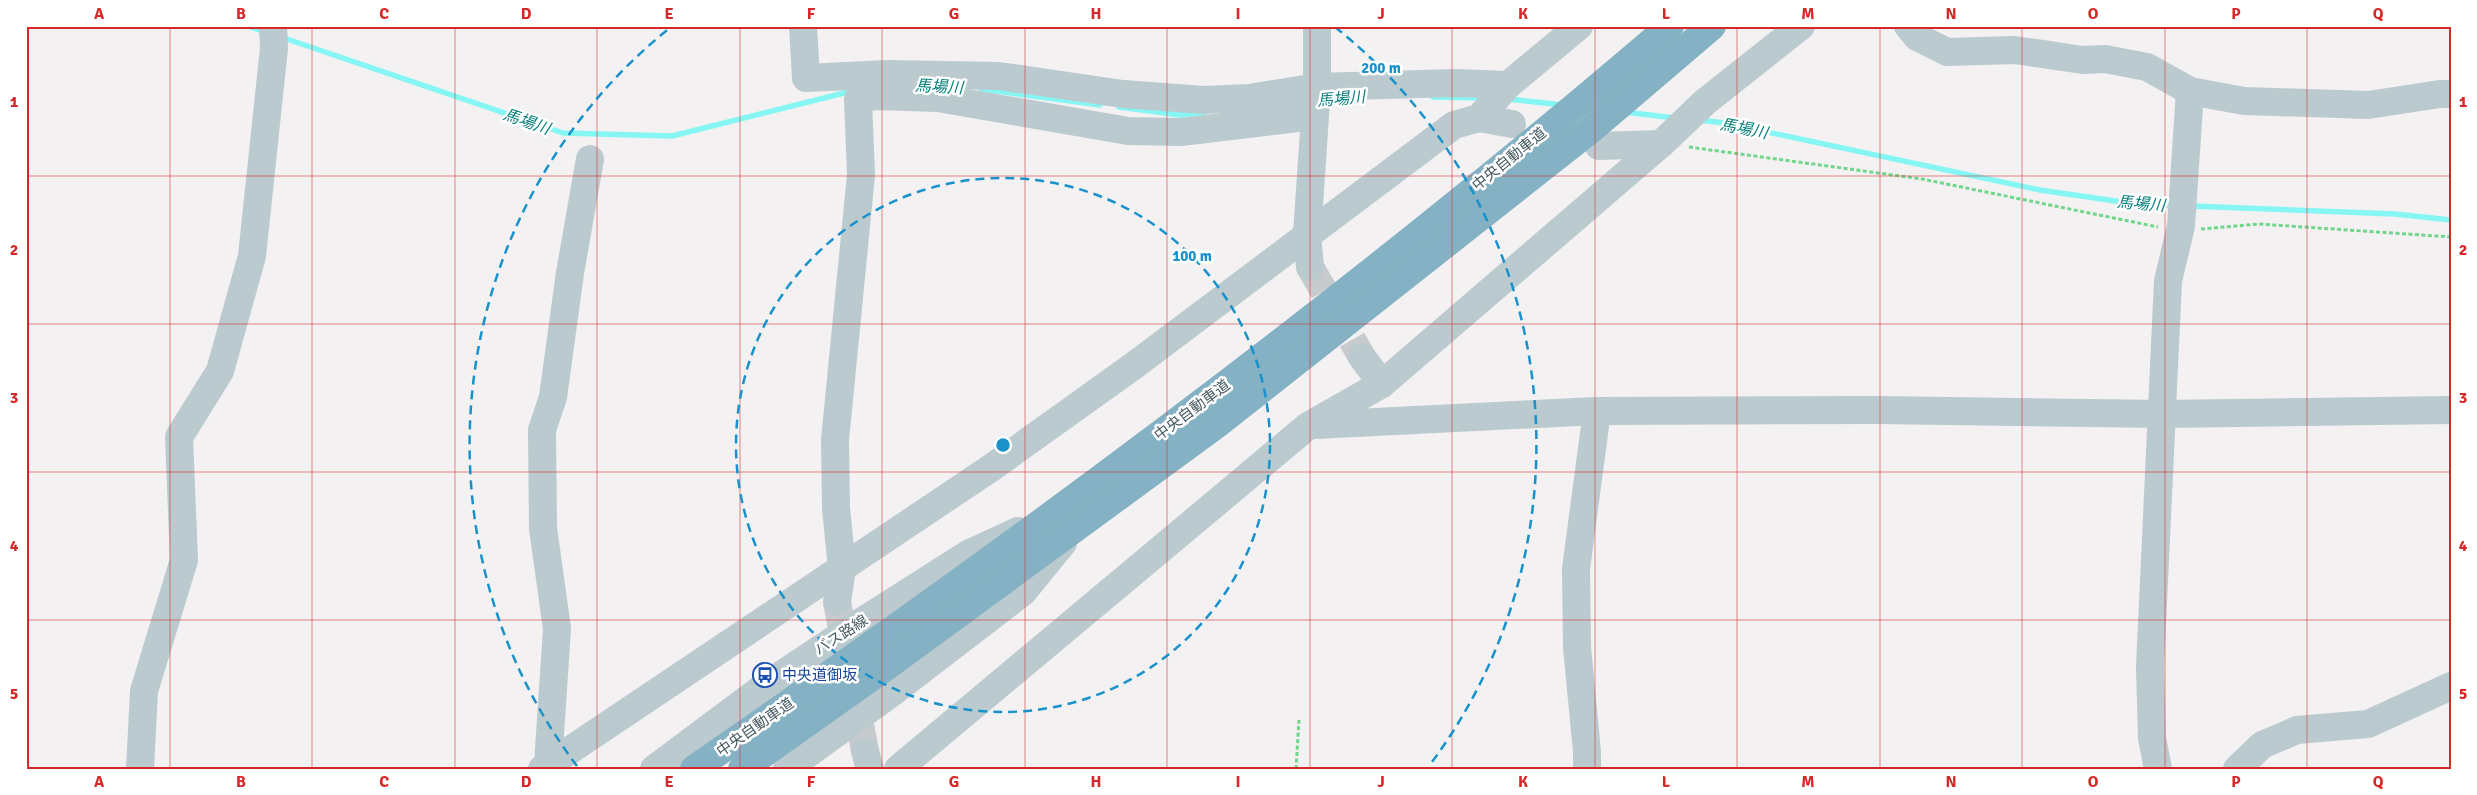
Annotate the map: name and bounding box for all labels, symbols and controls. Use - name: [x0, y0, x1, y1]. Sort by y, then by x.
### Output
- text: A: [94, 4, 105, 24]
- text: B: [236, 4, 246, 24]
- text: C: [379, 4, 389, 24]
- text: D: [521, 4, 532, 24]
- text: E: [664, 4, 674, 24]
- text: F: [807, 4, 816, 24]
- text: G: [949, 4, 959, 24]
- text: H: [1091, 4, 1101, 24]
- text: I: [1235, 4, 1241, 24]
- text: J: [1377, 4, 1385, 24]
- text: K: [1518, 4, 1528, 24]
- text: L: [1662, 4, 1671, 24]
- text: M: [1801, 4, 1815, 24]
- text: N: [1945, 4, 1957, 24]
- text: O: [2088, 4, 2099, 24]
- text: P: [2231, 4, 2241, 24]
- text: Q: [2373, 4, 2384, 24]
- text: 200 m: [1361, 59, 1401, 77]
- water label: 馬場川: [914, 76, 965, 98]
- water label: 馬場川: [1316, 87, 1368, 111]
- text: 1: [10, 92, 19, 112]
- text: 1: [2459, 92, 2468, 112]
- water label: 馬場川: [501, 105, 555, 140]
- water label: 馬場川: [1718, 115, 1771, 144]
- street label: 中央自動車道: [1468, 124, 1550, 194]
- water label: 馬場川: [2116, 192, 2168, 216]
- text: 2: [10, 240, 18, 260]
- text: 2: [2459, 240, 2467, 260]
- text: 100 m: [1172, 247, 1212, 265]
- street label: 中央自動車道: [1151, 376, 1233, 444]
- text: 3: [10, 388, 18, 408]
- text: 3: [2459, 388, 2467, 408]
- centre of rings: [994, 436, 1012, 454]
- text: 4: [10, 536, 19, 556]
- text: 4: [2459, 536, 2468, 556]
- street label: バス路線: [811, 611, 871, 659]
- bus stop icon: 中央道御坂: [752, 662, 778, 688]
- place label: 中央道御坂: [782, 666, 857, 684]
- text: 5: [10, 684, 18, 704]
- text: 5: [2459, 684, 2467, 704]
- street label: 中央自動車道: [713, 694, 797, 760]
- text: A: [94, 772, 105, 792]
- text: B: [236, 772, 246, 792]
- text: C: [379, 772, 389, 792]
- text: D: [521, 772, 532, 792]
- text: E: [664, 772, 674, 792]
- text: F: [807, 772, 816, 792]
- text: G: [949, 772, 959, 792]
- text: H: [1091, 772, 1101, 792]
- text: I: [1235, 772, 1241, 792]
- text: J: [1377, 772, 1385, 792]
- text: K: [1518, 772, 1528, 792]
- text: L: [1662, 772, 1671, 792]
- text: M: [1801, 772, 1815, 792]
- text: N: [1945, 772, 1957, 792]
- text: O: [2088, 772, 2099, 792]
- text: P: [2231, 772, 2241, 792]
- text: Q: [2373, 772, 2384, 792]

